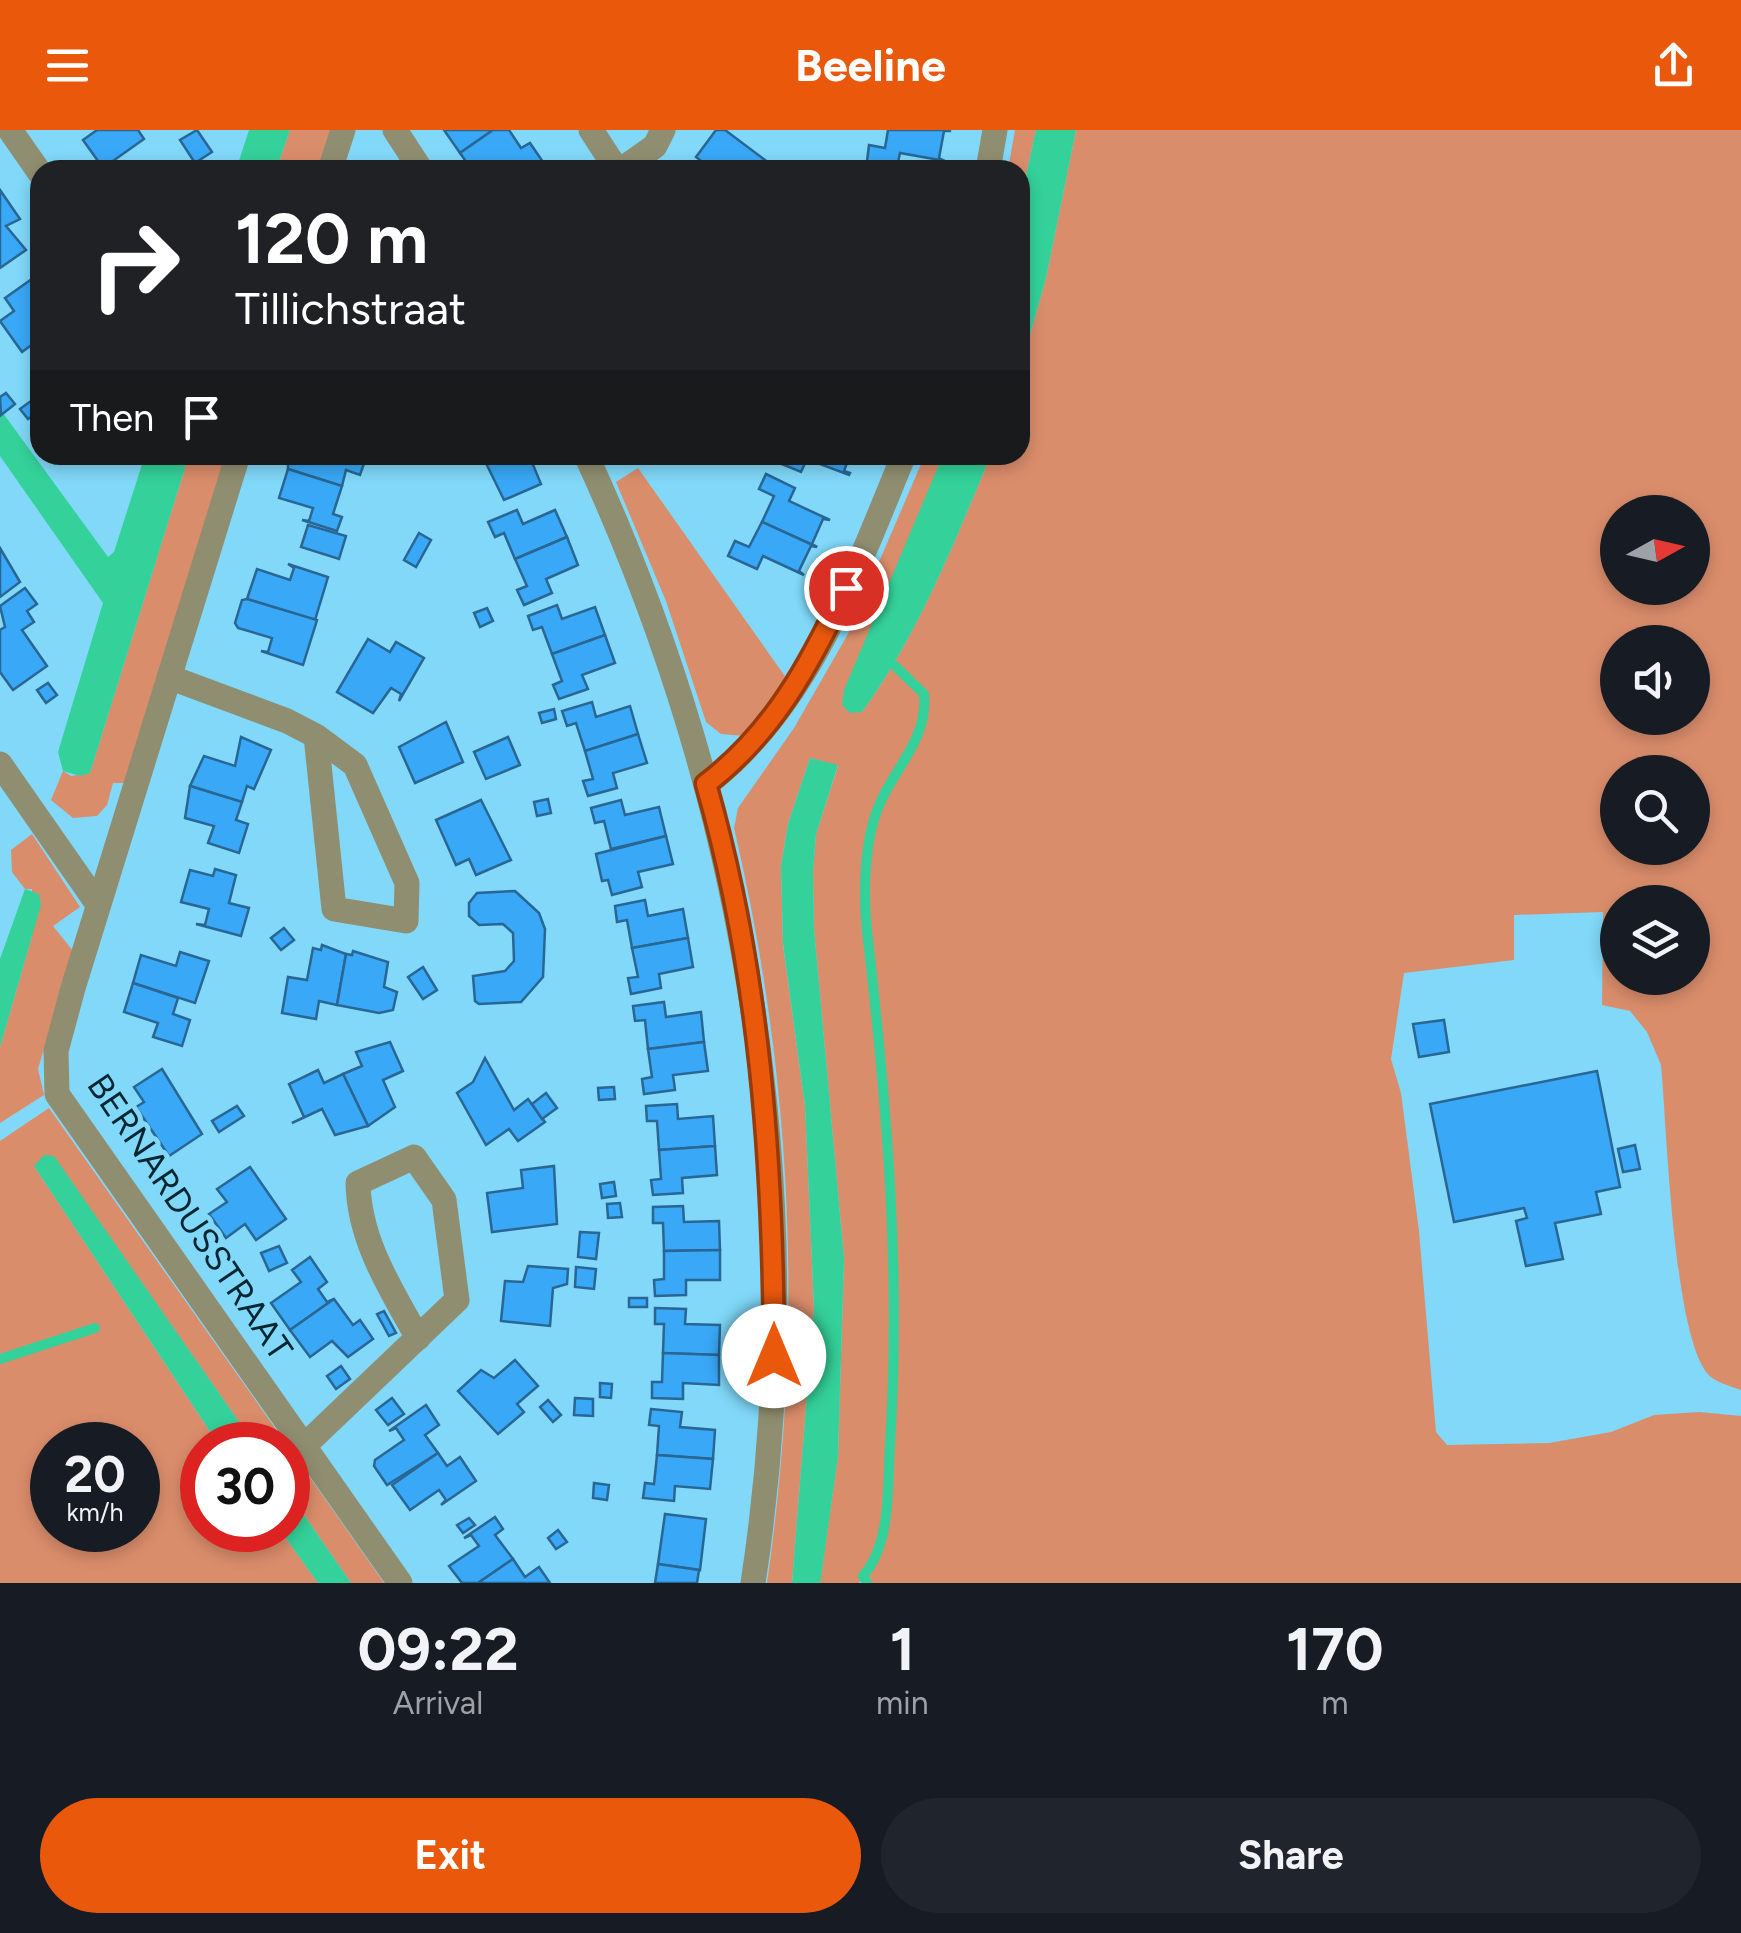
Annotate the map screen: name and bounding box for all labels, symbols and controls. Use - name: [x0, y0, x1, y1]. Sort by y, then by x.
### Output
- icon: menu: [40, 38, 95, 93]
- text: Beeline: [795, 38, 946, 92]
- icon: share: [1646, 38, 1701, 93]
- text: 120 m: [235, 196, 428, 281]
- icon: right: [70, 200, 200, 330]
- text: Tillichstraat: [235, 281, 466, 335]
- icon: arrive: [174, 390, 229, 445]
- text: Then: [70, 395, 154, 441]
- north arrow: [1600, 495, 1710, 605]
- map controls: [1600, 495, 1710, 995]
- pin: [804, 546, 889, 631]
- icon: arrive: [819, 561, 874, 616]
- button: sound: [1600, 625, 1710, 735]
- button: search: [1600, 755, 1710, 865]
- button: layers: [1600, 885, 1710, 995]
- street label: BERNARDUSSTRAAT: [79, 1066, 301, 1368]
- position arrow: [722, 1304, 826, 1408]
- speed limit sign: 30: [180, 1422, 310, 1552]
- text: 20: [64, 1444, 126, 1505]
- text: km/h: [66, 1497, 124, 1527]
- text: 09:22: [357, 1613, 519, 1685]
- text: 1: [890, 1613, 915, 1685]
- text: 170: [1286, 1613, 1384, 1685]
- text: Arrival: [393, 1684, 483, 1722]
- text: min: [876, 1684, 929, 1722]
- text: m: [1321, 1684, 1348, 1722]
- button: Exit: [40, 1798, 861, 1913]
- button: Share: [881, 1798, 1701, 1913]

